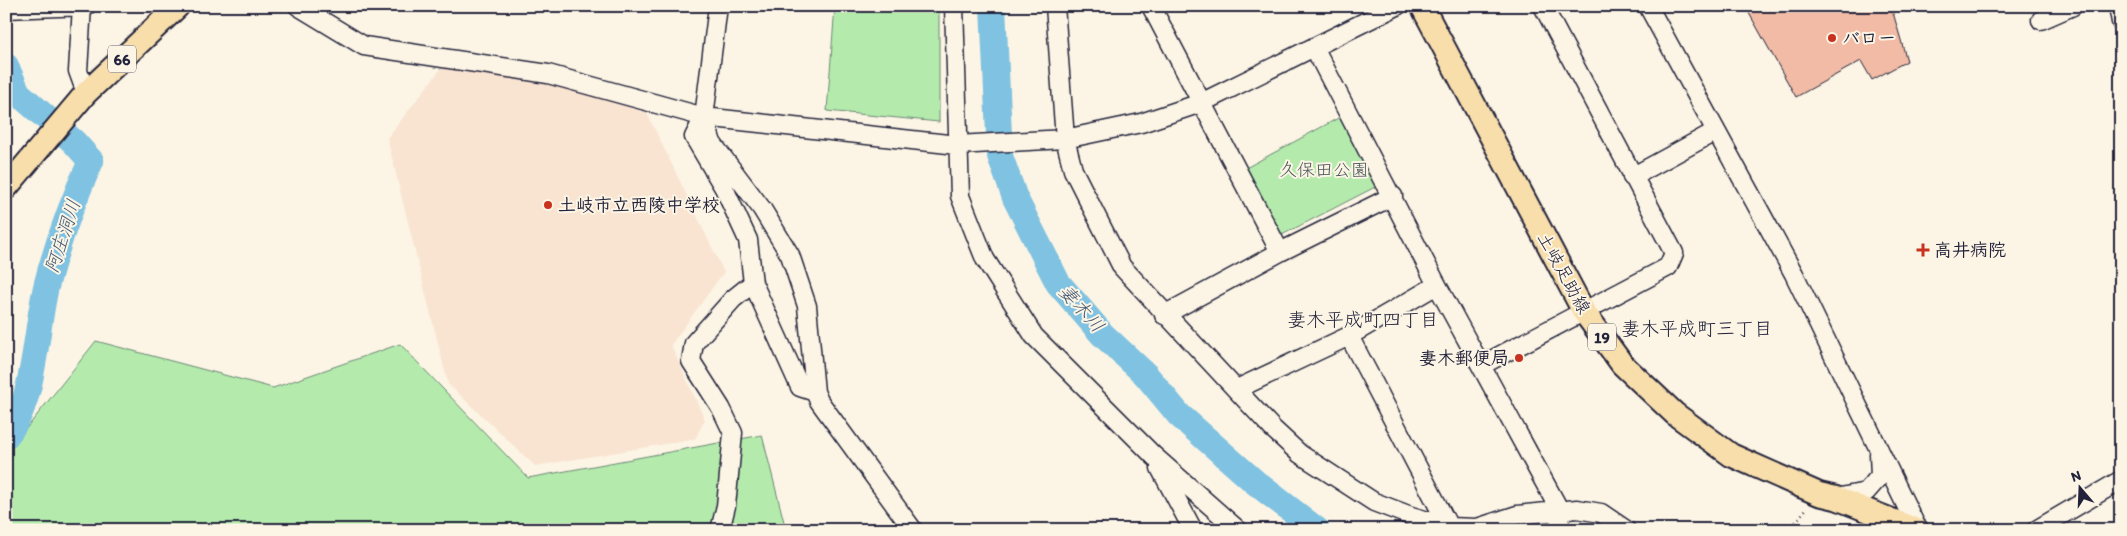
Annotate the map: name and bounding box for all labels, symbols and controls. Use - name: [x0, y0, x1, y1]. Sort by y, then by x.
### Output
- place label: バロー: [1842, 27, 1896, 49]
- marker: バロー: [1826, 32, 1838, 44]
- road number: 66: [108, 46, 136, 72]
- park label: 久保田公園: [1279, 159, 1369, 181]
- place label: 土岐市立西陵中学校: [558, 194, 720, 216]
- water label: 阿庄洞川: [40, 196, 85, 276]
- marker: 土岐市立西陵中学校: [542, 199, 554, 211]
- street label: 土岐足助線: [1533, 228, 1595, 318]
- place label: 高井病院: [1934, 239, 2006, 261]
- marker: 高井病院: [1916, 243, 1930, 257]
- water label: 妻木川: [1054, 279, 1109, 337]
- district label: 妻木平成町四丁目: [1287, 308, 1439, 331]
- district label: 妻木平成町三丁目: [1621, 317, 1773, 340]
- road number: 19: [1588, 324, 1616, 351]
- place label: 妻木郵便局: [1419, 347, 1509, 369]
- marker: 妻木郵便局: [1513, 352, 1525, 364]
- north arrow: [2054, 464, 2104, 514]
- text: N: [2069, 467, 2083, 486]

